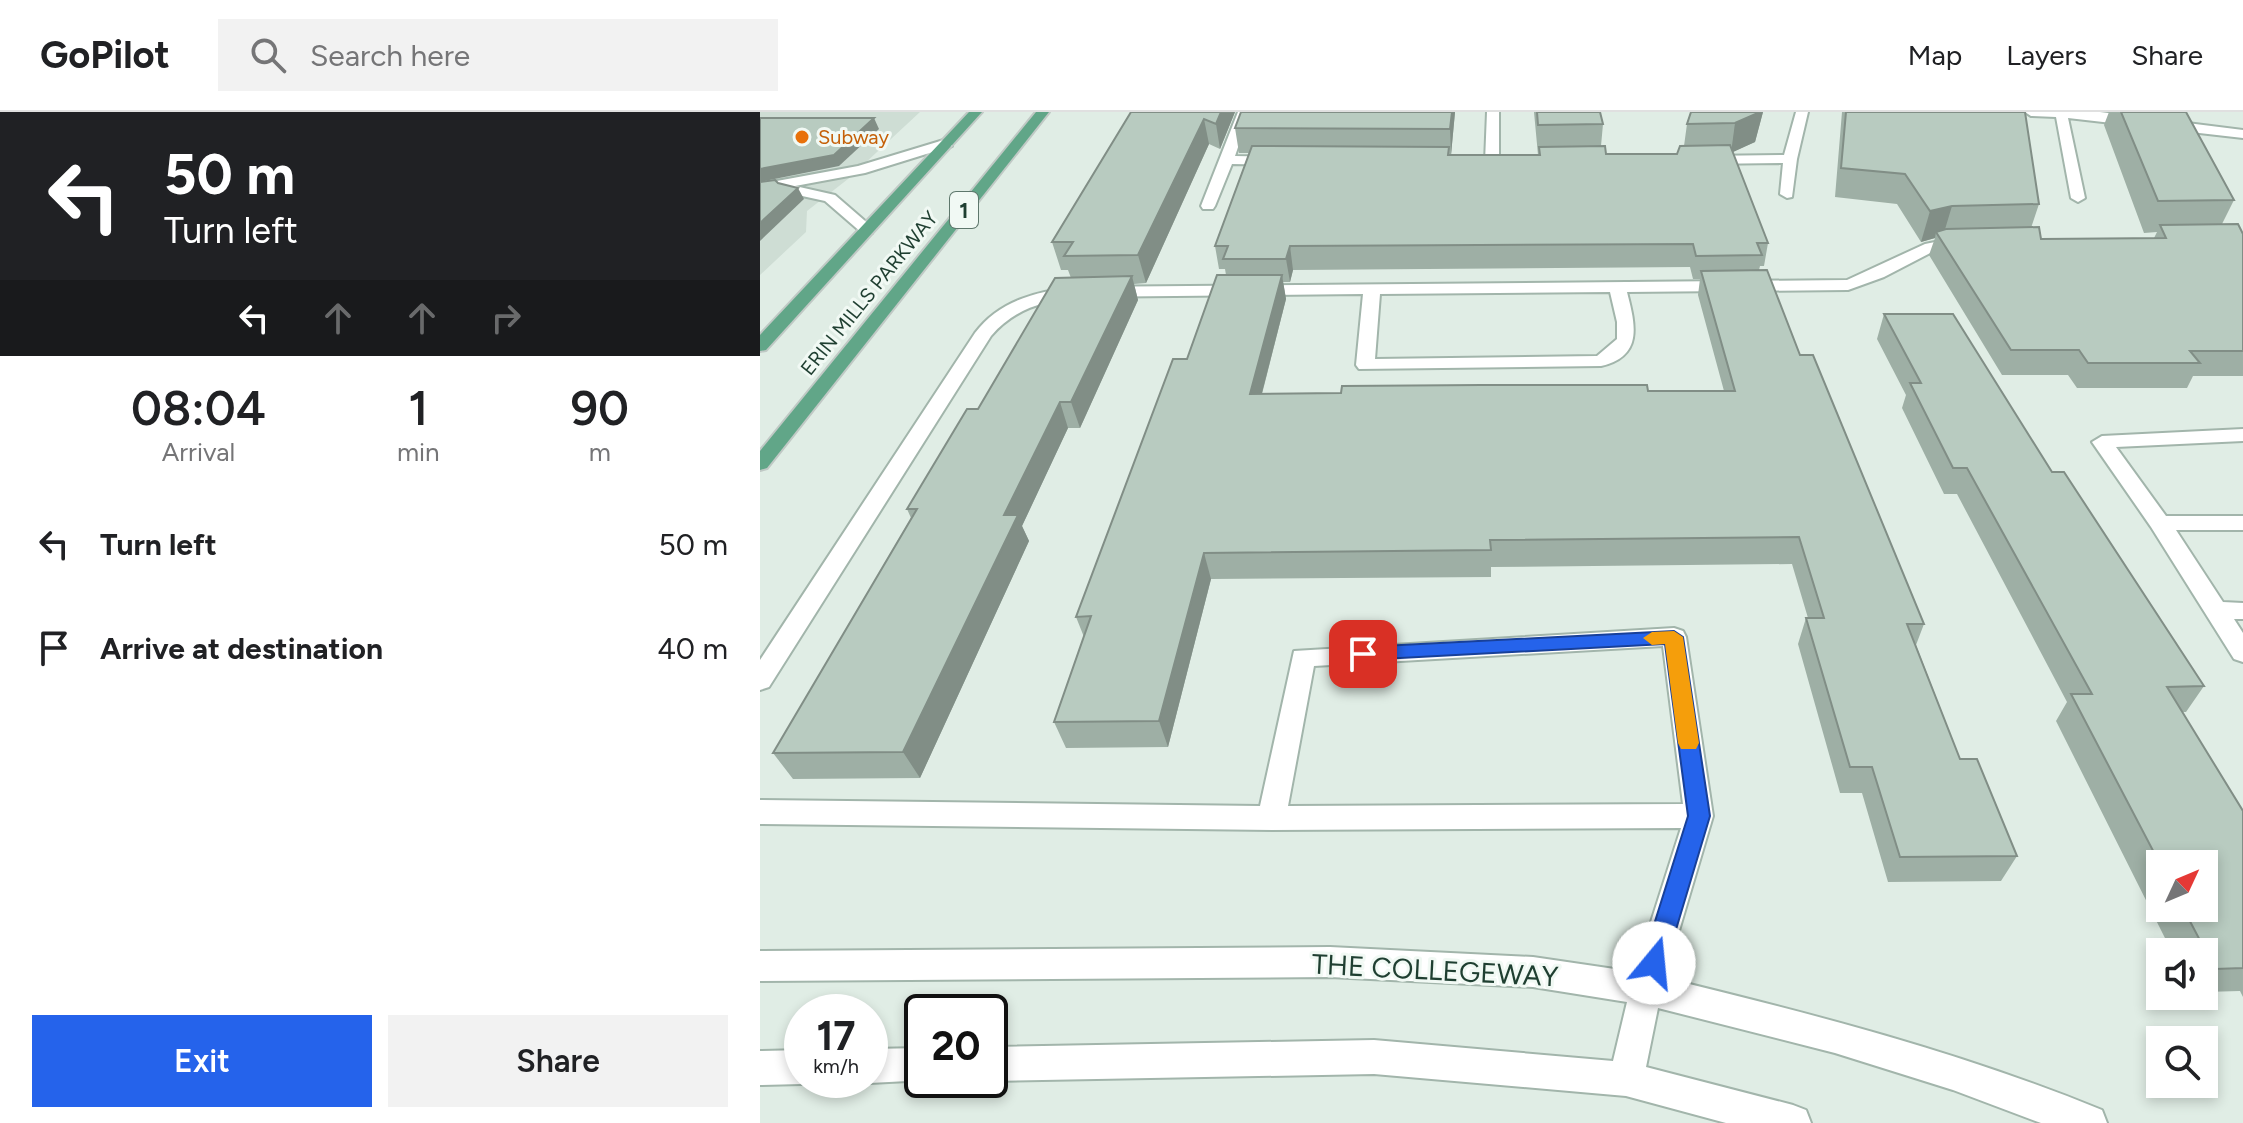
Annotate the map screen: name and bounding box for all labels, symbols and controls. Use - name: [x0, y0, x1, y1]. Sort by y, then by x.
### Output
- search box: [218, 19, 778, 91]
- text: GoPilot: [40, 32, 170, 78]
- icon: search: [246, 33, 290, 77]
- text: Search here: [310, 37, 470, 74]
- text: Map: [1908, 38, 1962, 72]
- text: Layers: [2006, 38, 2087, 72]
- text: Share: [2131, 38, 2203, 72]
- place label: Subway: [818, 125, 889, 149]
- marker: Subway: [793, 128, 811, 146]
- text: 50 m: [164, 141, 295, 208]
- icon: left: [32, 144, 136, 248]
- road number: 1: [950, 192, 978, 228]
- street label: ERIN MILLS PARKWAY: [795, 206, 943, 380]
- text: Turn left: [164, 209, 298, 252]
- icon: left: [232, 296, 276, 340]
- icon: ahead: [316, 296, 360, 340]
- icon: ahead: [400, 296, 444, 340]
- icon: right: [484, 296, 528, 340]
- text: 08:04: [131, 379, 266, 437]
- text: 1: [408, 379, 428, 437]
- text: 90: [571, 379, 629, 437]
- text: Arrival: [162, 436, 235, 468]
- text: min: [397, 436, 440, 468]
- text: m: [589, 436, 611, 468]
- icon: left: [32, 522, 76, 566]
- text: Turn left: [100, 526, 217, 563]
- text: 50 m: [659, 526, 728, 563]
- pin: [1329, 620, 1397, 688]
- icon: arrive: [32, 626, 76, 670]
- text: Arrive at destination: [100, 630, 383, 667]
- text: 40 m: [657, 630, 728, 667]
- icon: arrive: [1341, 632, 1385, 676]
- north arrow: [2146, 850, 2218, 922]
- map controls: [2146, 850, 2218, 1098]
- position arrow: [1612, 921, 1696, 1005]
- button: sound: [2146, 938, 2218, 1010]
- street label: THE COLLEGEWAY: [1311, 947, 1559, 993]
- speed limit sign: 20: [904, 994, 1008, 1098]
- text: 17: [816, 1012, 856, 1060]
- button: Exit: [32, 1015, 372, 1107]
- button: Share: [388, 1015, 728, 1107]
- button: search: [2146, 1026, 2218, 1098]
- text: km/h: [813, 1054, 859, 1078]

